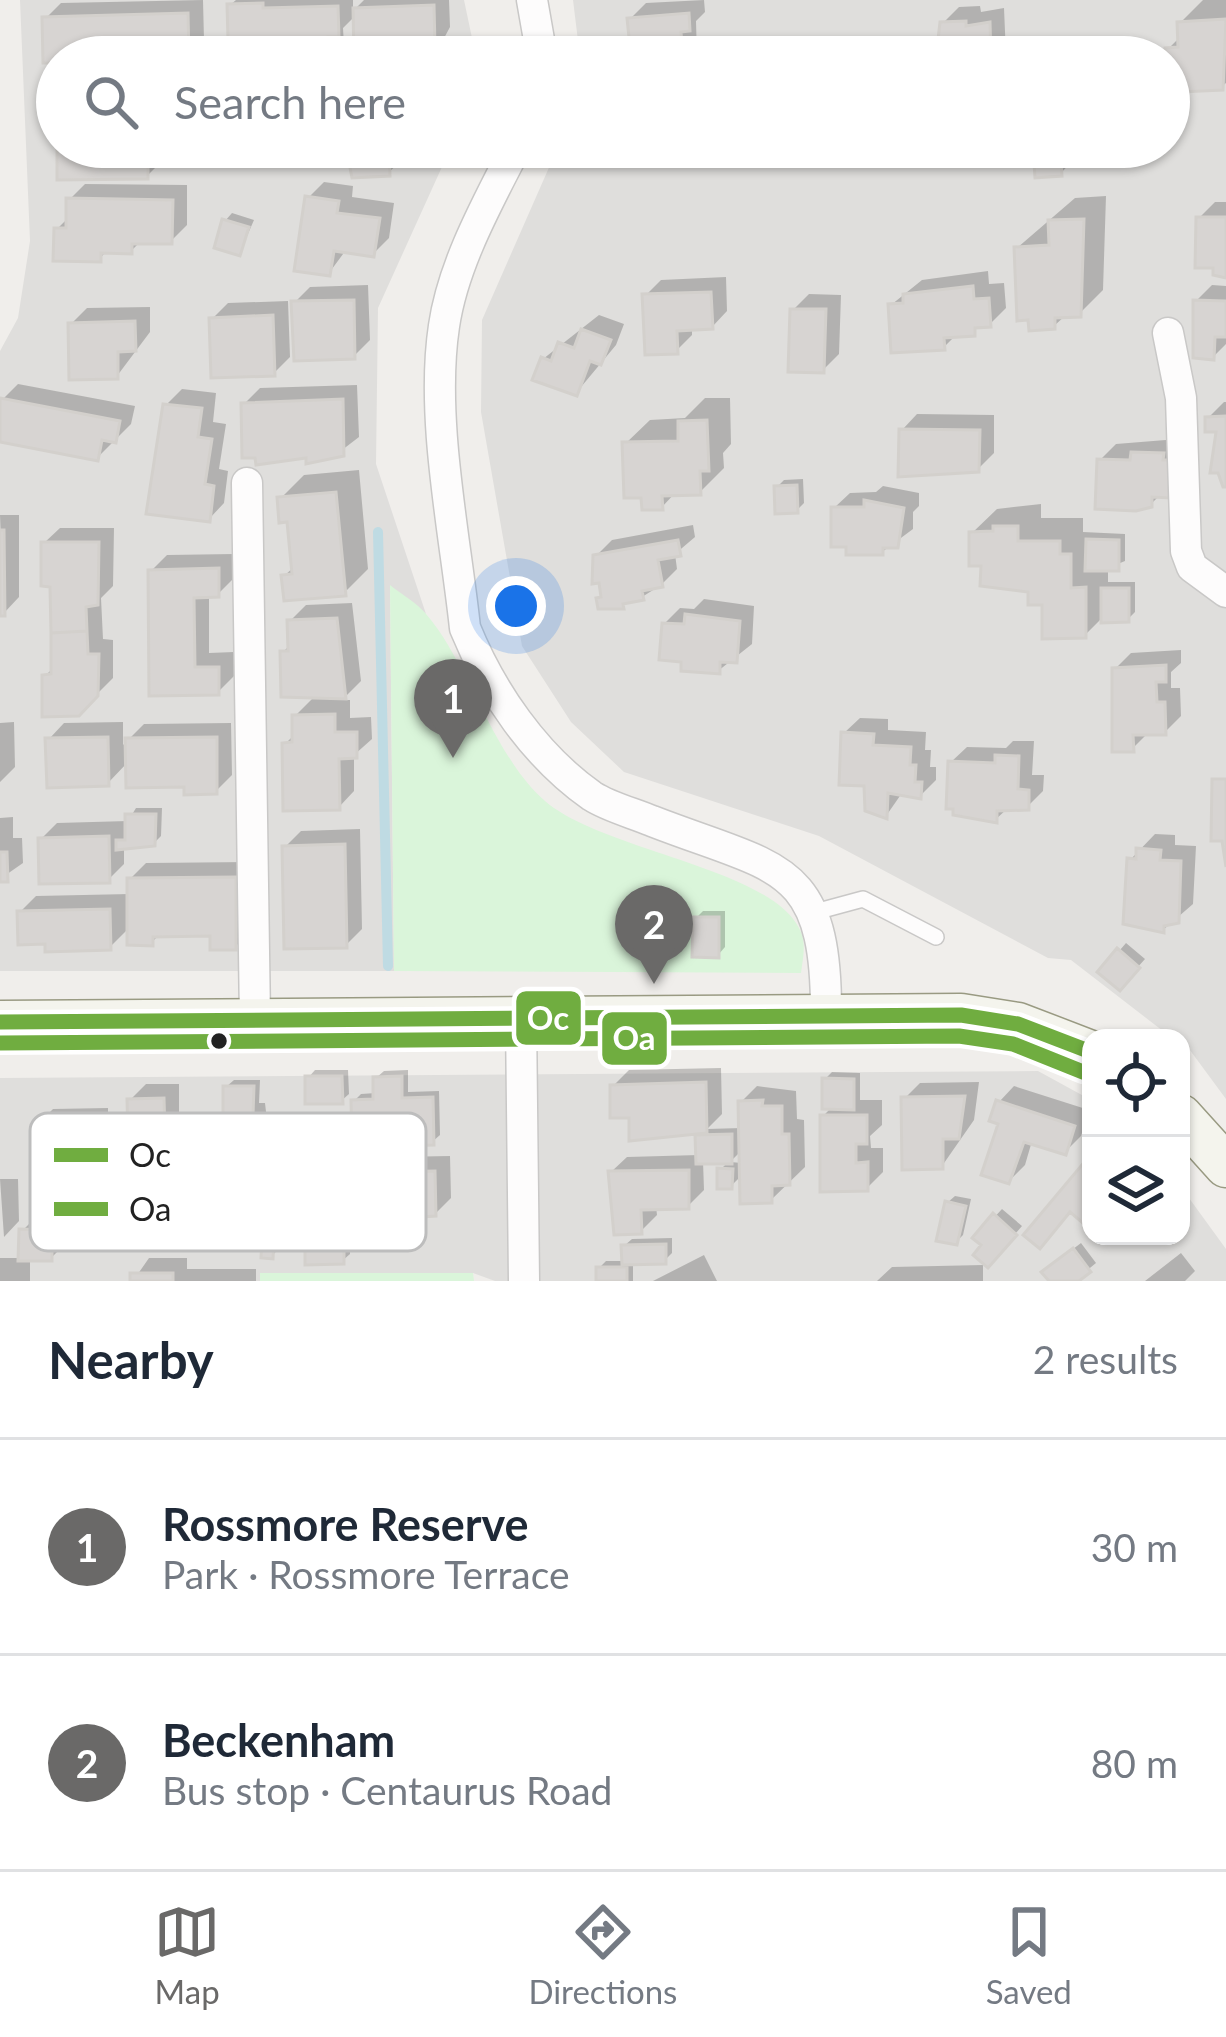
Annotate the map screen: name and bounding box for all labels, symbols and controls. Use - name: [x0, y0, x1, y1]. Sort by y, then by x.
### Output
- search box: [36, 36, 1190, 168]
- icon: search: [78, 69, 144, 135]
- text: Search here: [174, 75, 406, 129]
- your location: [486, 576, 546, 636]
- pin: 1: [414, 659, 492, 758]
- pin: 2: [615, 885, 693, 984]
- line badge: Oc: [514, 989, 583, 1047]
- text: Oc: [527, 997, 569, 1037]
- line badge: Oa: [600, 1010, 669, 1067]
- text: Oa: [612, 1017, 656, 1057]
- map controls: [1082, 1029, 1190, 1245]
- button: locate: [1082, 1029, 1190, 1137]
- unlabelled marker: [208, 1030, 230, 1052]
- legend: [30, 1113, 426, 1251]
- text: Oc: [129, 1134, 171, 1174]
- button: layers: [1082, 1137, 1190, 1245]
- text: Oa: [129, 1188, 171, 1228]
- text: Nearby: [48, 1329, 214, 1390]
- text: 2 results: [1033, 1336, 1178, 1382]
- text: Rossmore Reserve: [162, 1497, 529, 1551]
- text: 1: [76, 1524, 98, 1570]
- text: 30 m: [1091, 1524, 1178, 1570]
- text: Park · Rossmore Terrace: [162, 1551, 570, 1597]
- text: Beckenham: [162, 1713, 395, 1767]
- text: 2: [76, 1740, 98, 1786]
- text: 80 m: [1091, 1740, 1178, 1786]
- text: Bus stop · Centaurus Road: [162, 1767, 612, 1813]
- tab: Map: [154, 1899, 220, 2011]
- tab: Directions: [528, 1899, 677, 2011]
- tab: Saved: [986, 1899, 1072, 2011]

